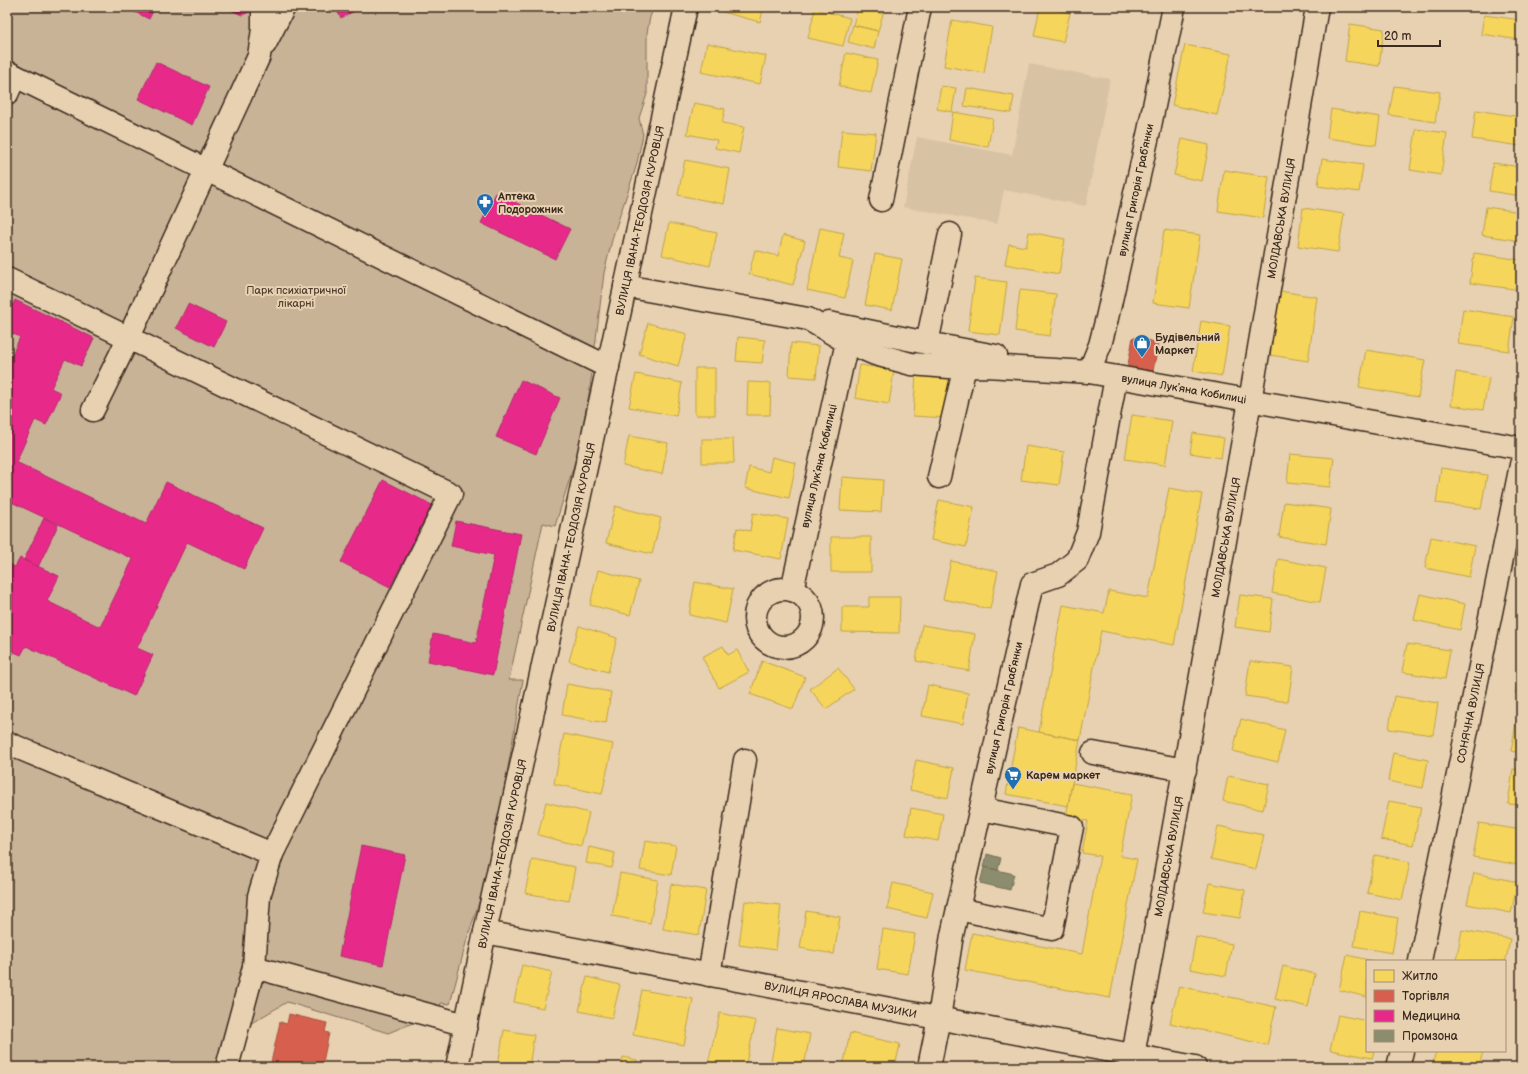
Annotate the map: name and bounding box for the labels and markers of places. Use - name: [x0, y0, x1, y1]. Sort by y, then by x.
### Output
- place label: Аптека Подорожник: [497, 190, 563, 216]
- pharmacy icon: Аптека Подорожник: [475, 192, 495, 217]
- place label: Будівельний Маркет: [1155, 331, 1220, 357]
- shop icon: Будівельний Маркет: [1132, 333, 1152, 358]
- supermarket icon: Карем маркет: [1003, 765, 1023, 790]
- place label: Карем маркет: [1026, 769, 1101, 782]

